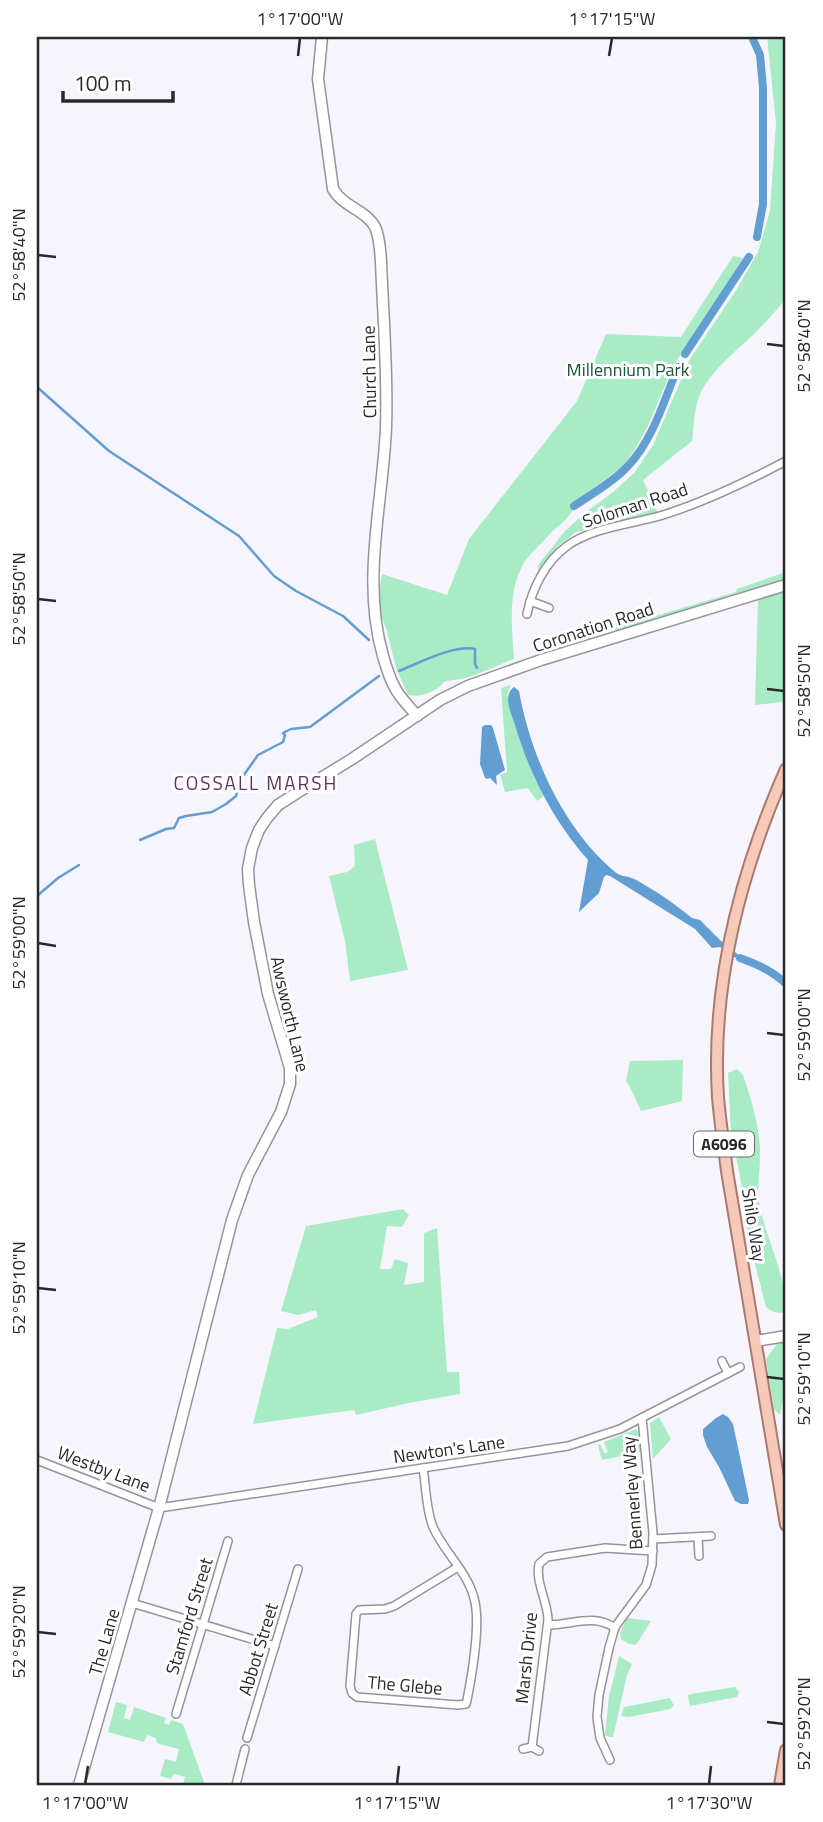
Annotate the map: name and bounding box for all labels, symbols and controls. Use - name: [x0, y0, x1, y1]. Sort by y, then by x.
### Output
- text: 1°17'00"W: [257, 5, 343, 32]
- text: 1°17'15"W: [569, 5, 655, 32]
- scale bar: [63, 60, 173, 104]
- text: 100 m: [74, 67, 131, 99]
- text: 52°58'40"N: [5, 208, 32, 302]
- text: 52°58'40"N: [790, 299, 817, 393]
- street label: Church Lane: [355, 325, 383, 419]
- park label: Millennium Park: [567, 356, 690, 383]
- street label: Soloman Road: [579, 475, 691, 535]
- text: 52°58'50"N: [5, 552, 32, 646]
- street label: Coronation Road: [529, 595, 657, 659]
- text: 52°58'50"N: [790, 644, 817, 738]
- district label: COSSALL MARSH: [174, 768, 338, 797]
- text: 52°59'00"N: [5, 896, 32, 990]
- street label: Awsworth Lane: [264, 953, 316, 1075]
- text: 52°59'00"N: [790, 988, 817, 1082]
- road number: A6096: [694, 1132, 754, 1156]
- street label: Shilo Way: [735, 1186, 773, 1264]
- text: 52°59'10"N: [5, 1241, 32, 1335]
- text: 52°59'10"N: [790, 1332, 817, 1426]
- street label: Newton's Lane: [391, 1428, 507, 1470]
- street label: Bennerley Way: [615, 1435, 649, 1551]
- street label: Westby Lane: [54, 1439, 154, 1499]
- street label: Stamford Street: [158, 1553, 220, 1678]
- text: 52°59'20"N: [5, 1585, 32, 1679]
- street label: Abbot Street: [231, 1599, 285, 1699]
- street label: The Lane: [82, 1605, 126, 1679]
- street label: Marsh Drive: [508, 1611, 544, 1705]
- street label: The Glebe: [366, 1668, 444, 1702]
- text: 52°59'20"N: [790, 1677, 817, 1771]
- text: 1°17'00"W: [42, 1789, 128, 1816]
- text: 1°17'15"W: [354, 1789, 440, 1816]
- text: 1°17'30"W: [666, 1789, 752, 1816]

